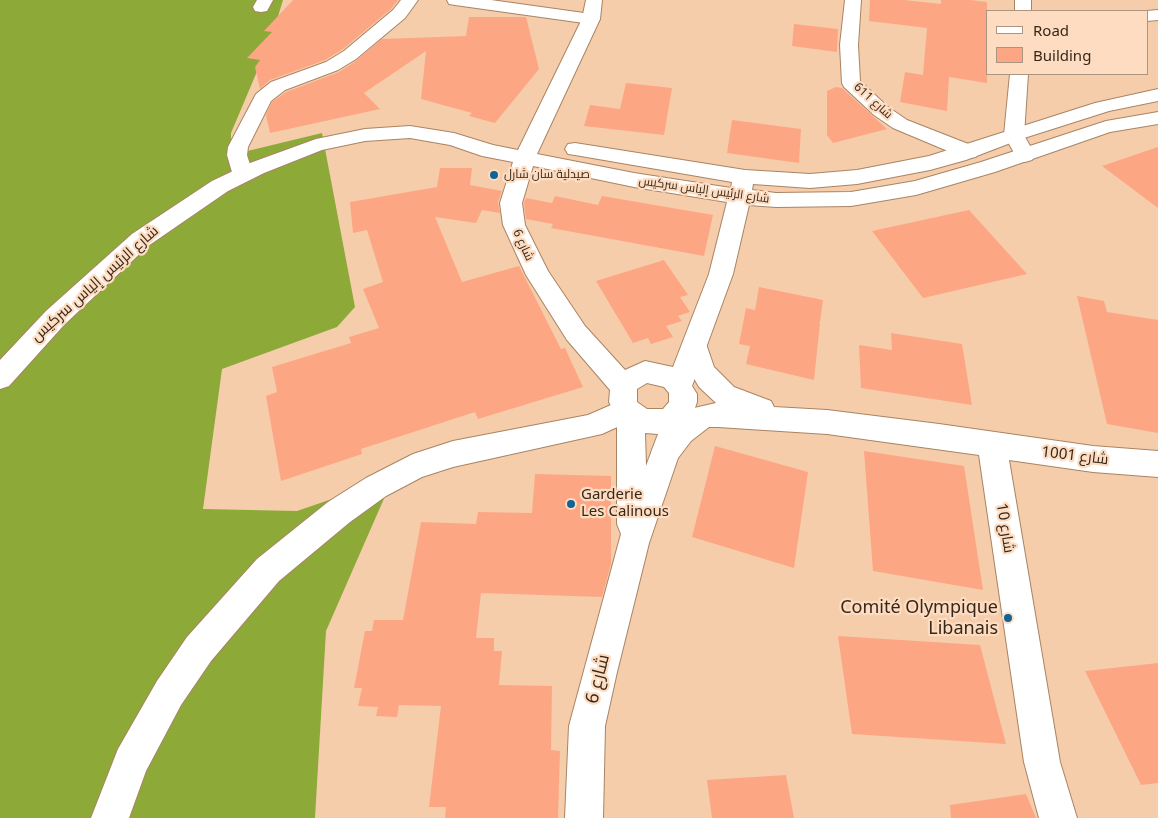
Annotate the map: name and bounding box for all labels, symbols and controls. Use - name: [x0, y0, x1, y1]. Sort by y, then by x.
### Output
- legend: [986, 10, 1148, 75]
- text: Road: [1033, 20, 1069, 40]
- text: Building: [1033, 45, 1091, 65]
- street label: شارع 611: [851, 80, 895, 122]
- place label: صيدلية سان شارل: [504, 168, 590, 182]
- marker: صيدلية سان شارل: [488, 169, 500, 181]
- street label: شارع الرئيس إلياس سركيس: [638, 174, 770, 206]
- street label: شارع الرئيس إلياس سركيس: [28, 222, 162, 346]
- street label: شارع 6: [509, 227, 537, 263]
- street label: شارع 1001: [1041, 443, 1109, 469]
- place label: Garderie Les Calinous: [581, 486, 669, 521]
- marker: Garderie Les Calinous: [565, 498, 577, 510]
- street label: شارع 10: [992, 502, 1018, 554]
- place label: Comité Olympique Libanais: [840, 597, 998, 640]
- marker: Comité Olympique Libanais: [1002, 612, 1014, 624]
- street label: شارع 6: [581, 652, 615, 706]

